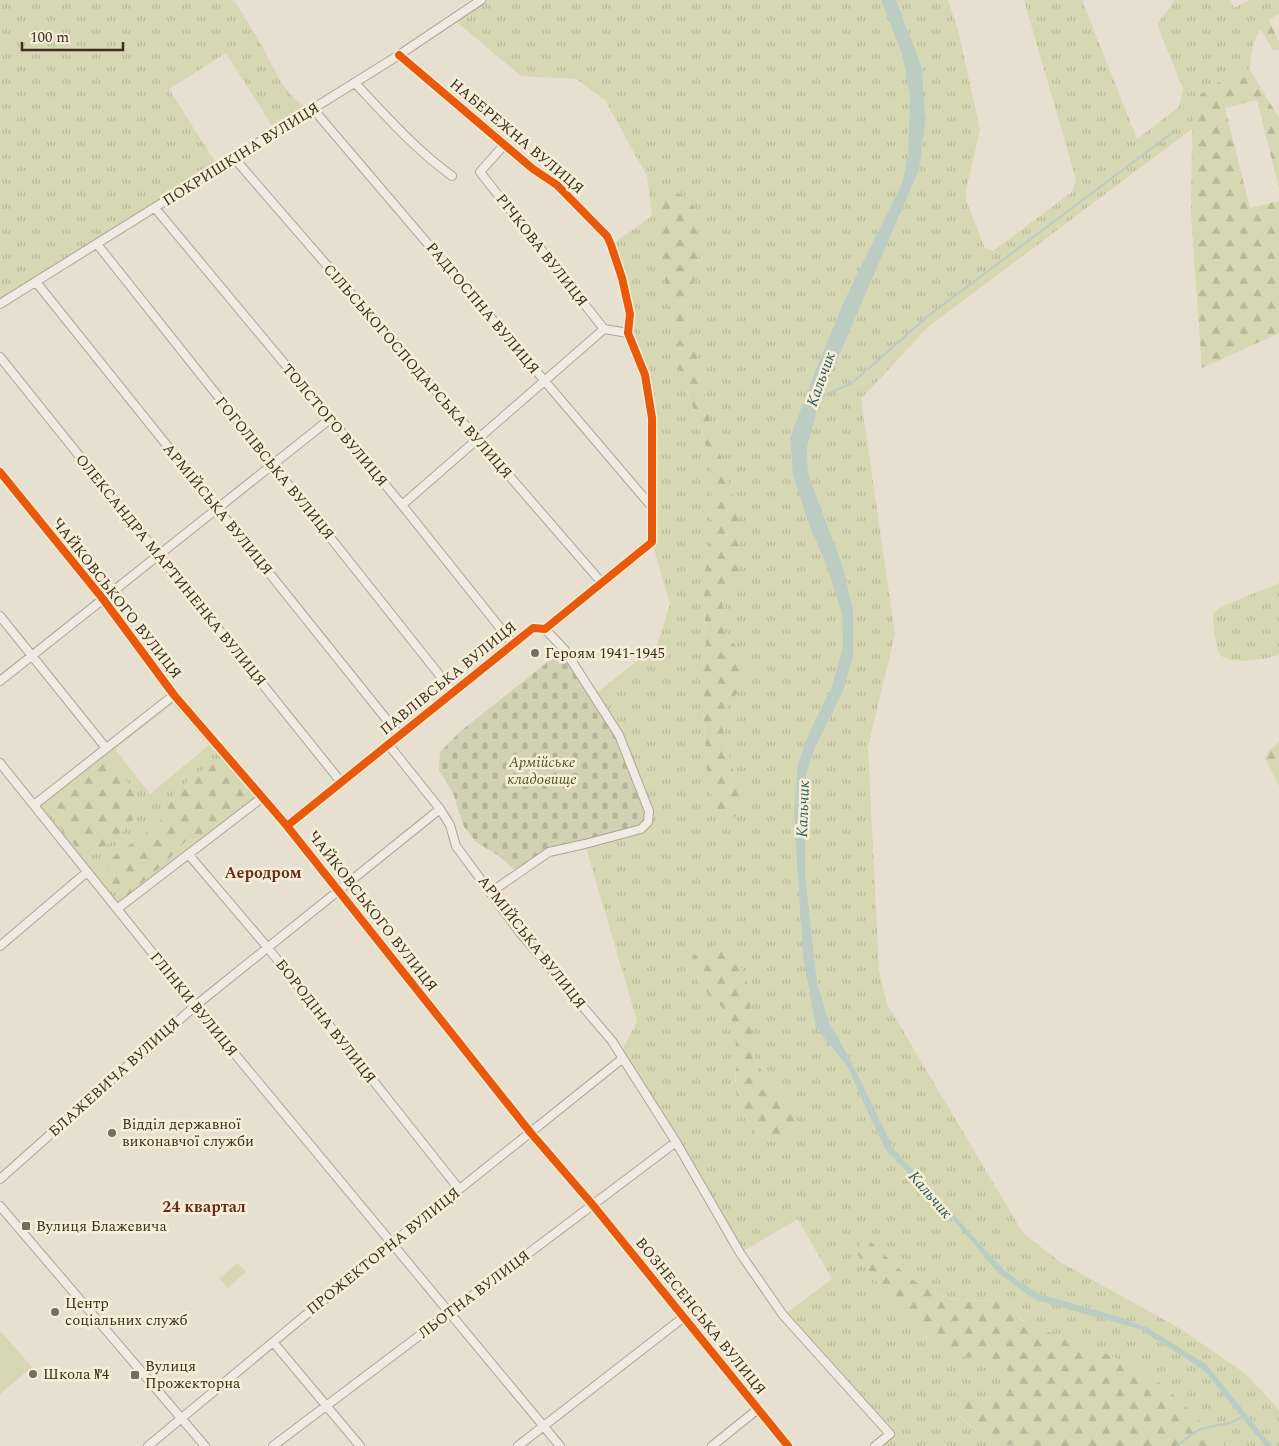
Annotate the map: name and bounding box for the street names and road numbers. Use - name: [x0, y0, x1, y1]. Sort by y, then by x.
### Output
- street label: НАБЕРЕЖНА ВУЛИЦЯ: [444, 73, 589, 200]
- street label: ПОКРИШКІНА ВУЛИЦЯ: [158, 97, 324, 212]
- street label: РІЧКОВА ВУЛИЦЯ: [490, 189, 593, 312]
- street label: РАДГОСПНА ВУЛИЦЯ: [420, 237, 545, 379]
- street label: СІЛЬСЬКОГОСПОДАРСЬКА ВУЛИЦЯ: [318, 259, 518, 484]
- street label: ТОЛСТОГО ВУЛИЦЯ: [276, 359, 393, 492]
- street label: ГОГОЛІВСЬКА ВУЛИЦЯ: [209, 392, 340, 545]
- street label: АРМІЙСЬКА ВУЛИЦЯ: [157, 438, 278, 580]
- street label: ОЛЕКСАНДРА МАРТИНЕНКА ВУЛИЦЯ: [70, 449, 272, 691]
- street label: ЧАЙКОВСЬКОГО ВУЛИЦЯ: [46, 513, 187, 684]
- street label: ПАВЛІВСЬКА ВУЛИЦЯ: [375, 616, 522, 741]
- street label: ЧАЙКОВСЬКОГО ВУЛИЦЯ: [302, 826, 443, 997]
- street label: АРМІЙСЬКА ВУЛИЦЯ: [472, 871, 591, 1014]
- street label: ГЛІНКИ ВУЛИЦЯ: [144, 947, 243, 1062]
- street label: БОРОДІНА ВУЛИЦЯ: [270, 954, 382, 1089]
- street label: БЛАЖЕВИЧА ВУЛИЦЯ: [44, 1012, 185, 1143]
- street label: ПРОЖЕКТОРНА ВУЛИЦЯ: [301, 1182, 465, 1321]
- street label: ВОЗНЕСЕНСЬКА ВУЛИЦЯ: [630, 1233, 772, 1400]
- street label: ЛЬОТНА ВУЛИЦЯ: [413, 1245, 535, 1344]

